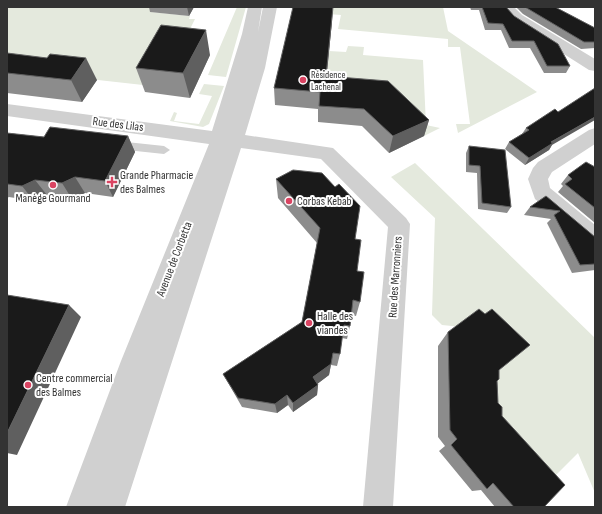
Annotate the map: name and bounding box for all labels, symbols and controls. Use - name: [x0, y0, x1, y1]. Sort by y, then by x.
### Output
- place label: Résidence Lachenal: [311, 69, 345, 93]
- marker: Résidence Lachenal: [298, 75, 308, 85]
- street label: Rue des Lilas: [92, 114, 144, 135]
- place label: Grande Pharmacie des Balmes: [120, 168, 193, 197]
- marker: Grande Pharmacie des Balmes: [107, 177, 117, 187]
- marker: Manège Gourmand: [48, 180, 58, 190]
- place label: Manège Gourmand: [15, 191, 91, 206]
- place label: Corbas Kebab: [297, 194, 352, 209]
- marker: Corbas Kebab: [284, 196, 294, 206]
- street label: Avenue de Corbetta: [153, 219, 196, 300]
- street label: Rue des Marronniers: [385, 236, 406, 318]
- place label: Halle des viandes: [317, 309, 353, 338]
- marker: Halle des viandes: [304, 318, 314, 328]
- place label: Centre commercial des Balmes: [36, 371, 113, 400]
- marker: Centre commercial des Balmes: [23, 380, 33, 390]

